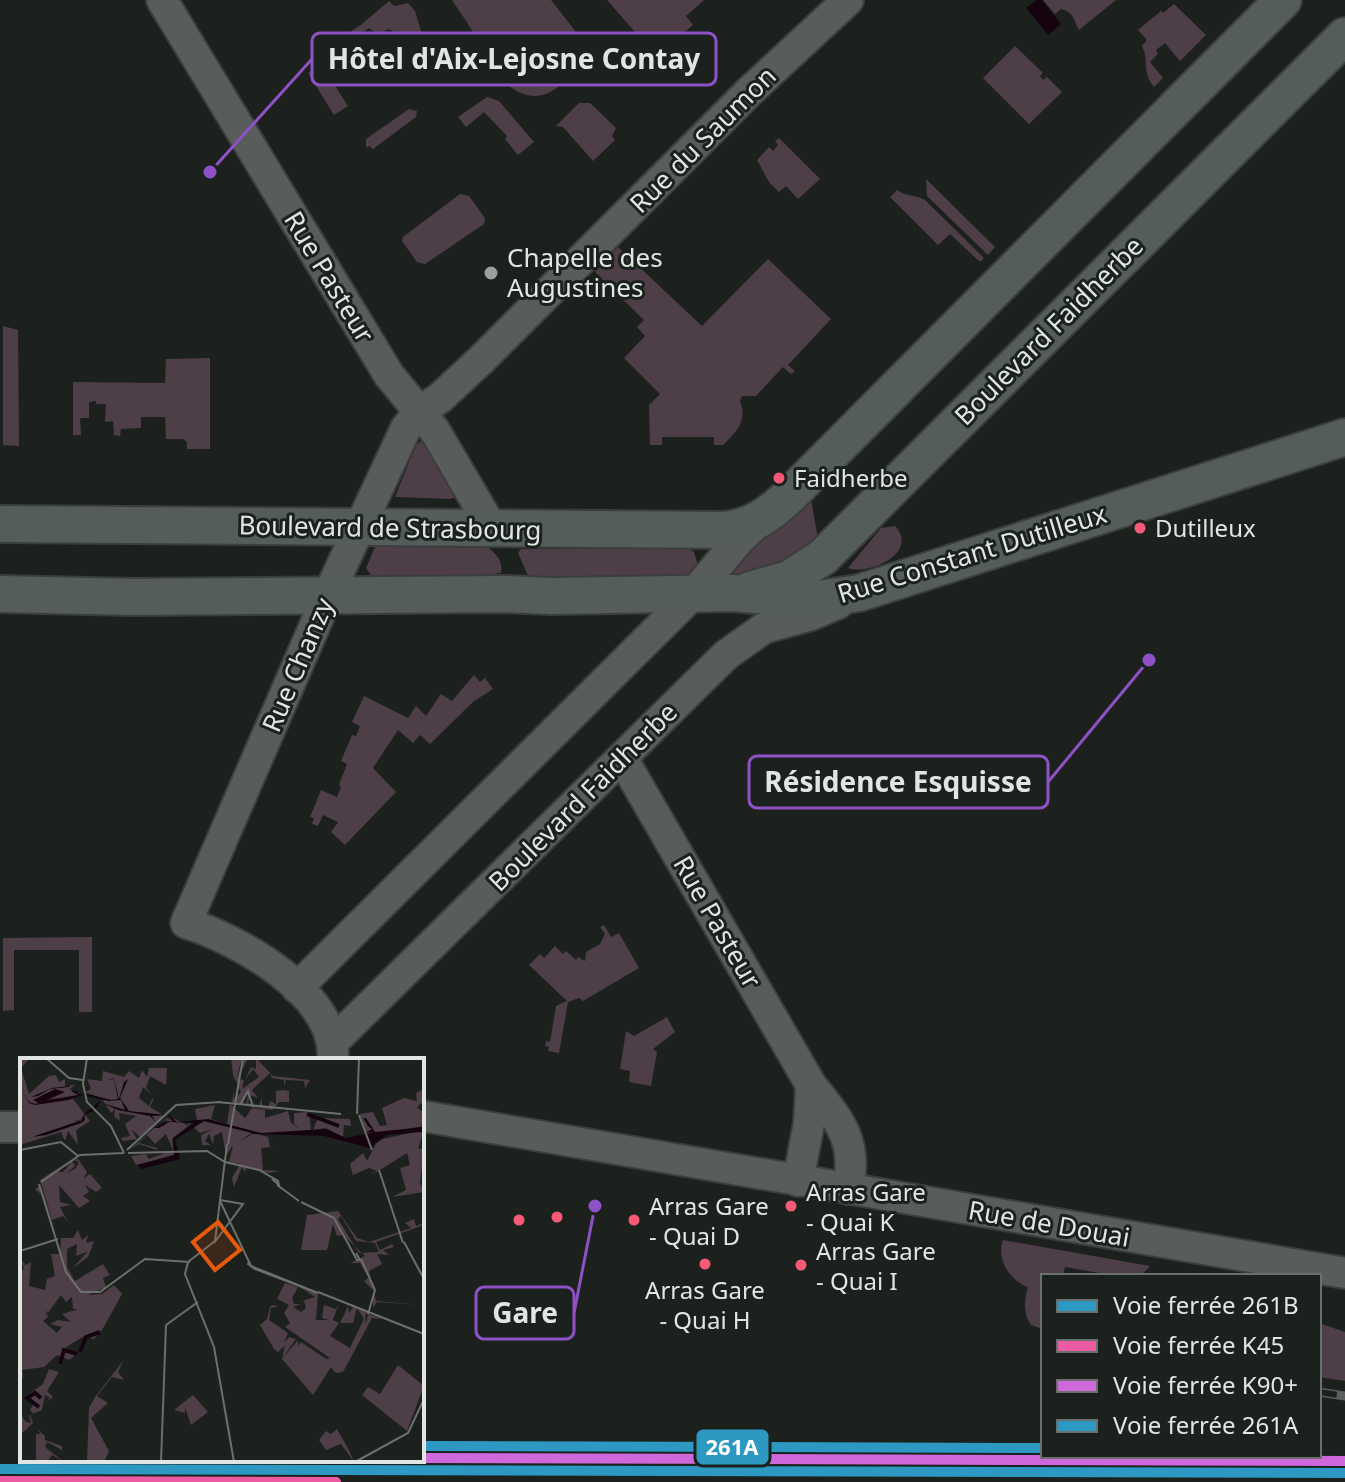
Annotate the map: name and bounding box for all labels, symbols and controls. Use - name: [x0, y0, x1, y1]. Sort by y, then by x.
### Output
- callout: Hôtel d'Aix-Lejosne Contay: [312, 33, 716, 85]
- text: Hôtel d'Aix-Lejosne Contay: [328, 39, 700, 77]
- street label: Rue du Saumon: [621, 58, 783, 220]
- street label: Rue Pasteur: [276, 204, 383, 349]
- street label: Boulevard Faidherbe: [946, 228, 1151, 433]
- place label: Chapelle des Augustines: [507, 239, 663, 305]
- marker: Chapelle des Augustines: [482, 264, 500, 282]
- place label: Faidherbe: [794, 461, 907, 494]
- marker: Faidherbe: [771, 470, 787, 486]
- street label: Rue Constant Dutilleux: [833, 495, 1111, 611]
- street label: Boulevard de Strasbourg: [238, 506, 542, 548]
- place label: Dutilleux: [1155, 511, 1256, 544]
- marker: Dutilleux: [1132, 520, 1148, 536]
- street label: Rue Chanzy: [253, 591, 342, 737]
- street label: Boulevard Faidherbe: [480, 694, 685, 899]
- callout: Résidence Esquisse: [749, 756, 1048, 808]
- text: Résidence Esquisse: [764, 762, 1032, 800]
- street label: Rue Pasteur: [665, 849, 770, 995]
- inset map: [20, 1058, 424, 1462]
- place label: Arras Gare - Quai K: [806, 1175, 926, 1238]
- place label: Arras Gare - Quai D: [649, 1189, 769, 1252]
- street label: Rue de Douai: [966, 1191, 1133, 1255]
- marker: Arras Gare - Quai K: [783, 1198, 799, 1214]
- unlabelled marker: [549, 1209, 565, 1225]
- unlabelled marker: [511, 1212, 527, 1228]
- marker: Arras Gare - Quai D: [626, 1212, 642, 1228]
- place label: Arras Gare - Quai I: [816, 1234, 936, 1297]
- marker: Arras Gare - Quai H: [697, 1256, 713, 1272]
- marker: Arras Gare - Quai I: [793, 1257, 809, 1273]
- place label: Arras Gare - Quai H: [645, 1273, 765, 1336]
- legend: [1041, 1274, 1321, 1458]
- callout: Gare: [476, 1287, 574, 1339]
- text: Voie ferrée 261B: [1113, 1288, 1299, 1321]
- text: Gare: [492, 1293, 558, 1331]
- text: Voie ferrée K45: [1113, 1328, 1284, 1361]
- text: Voie ferrée K90+: [1113, 1368, 1298, 1401]
- text: Voie ferrée 261A: [1113, 1408, 1299, 1441]
- line badge: 261A: [695, 1428, 770, 1466]
- text: 261A: [706, 1431, 759, 1461]

